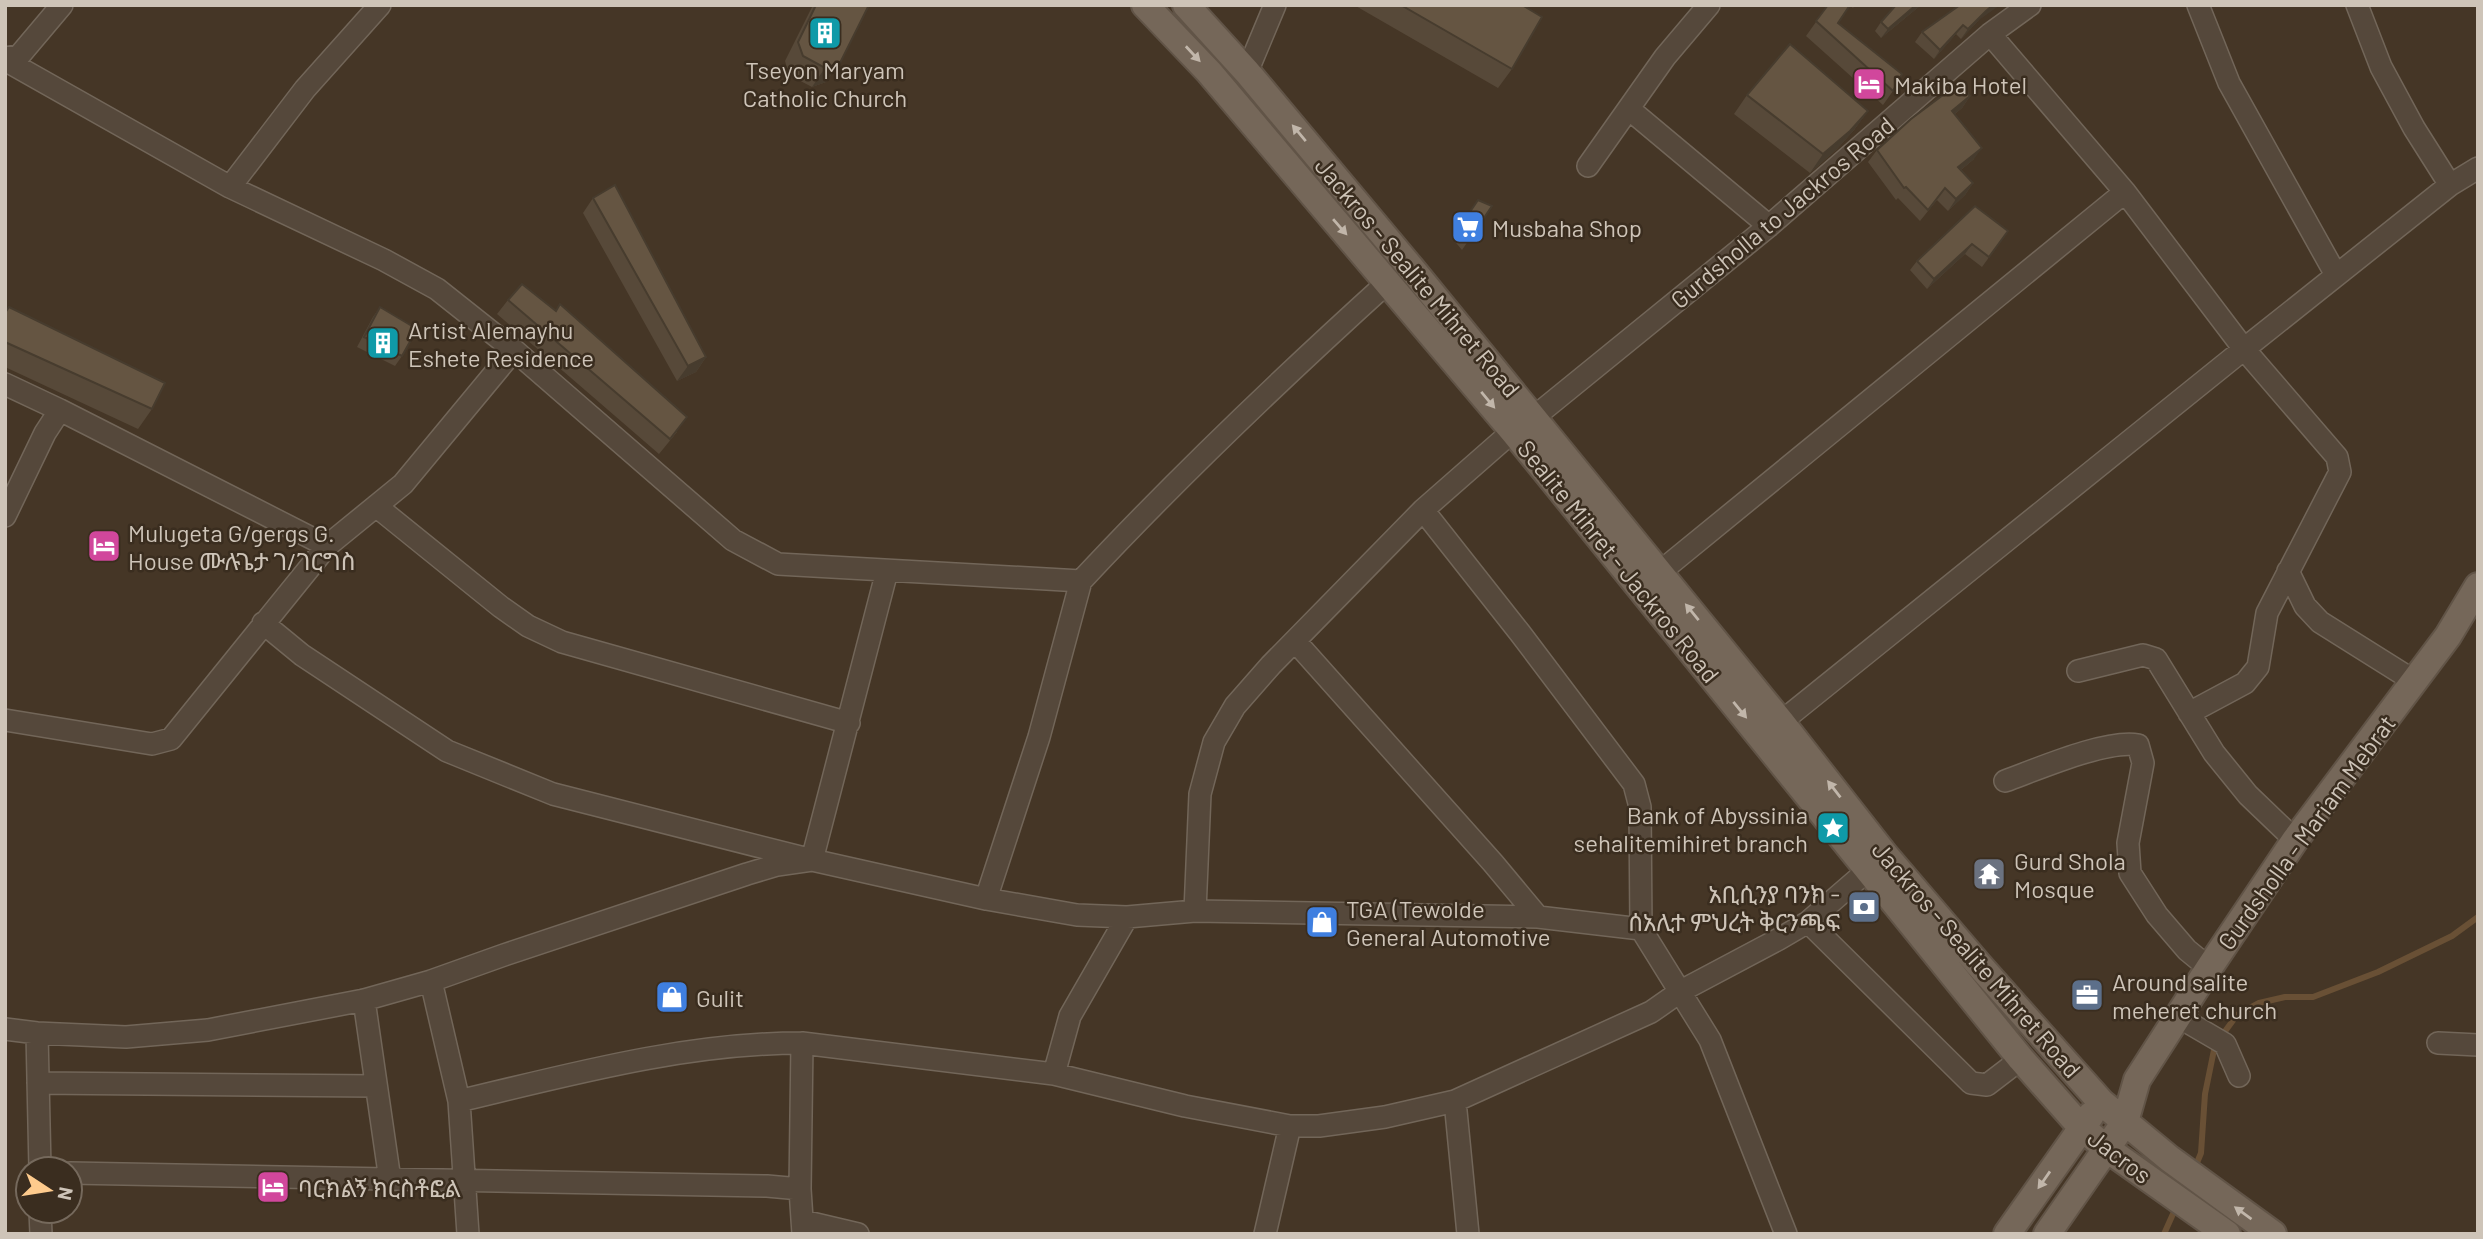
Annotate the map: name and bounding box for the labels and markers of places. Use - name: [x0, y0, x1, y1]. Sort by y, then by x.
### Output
- building icon: Tseyon Maryam Catholic Church: [806, 14, 844, 52]
- place label: Tseyon Maryam Catholic Church: [743, 55, 907, 112]
- hotel icon: Makiba Hotel: [1850, 65, 1888, 103]
- place label: Makiba Hotel: [1894, 70, 2027, 99]
- supermarket icon: Musbaha Shop: [1449, 208, 1487, 246]
- place label: Musbaha Shop: [1492, 213, 1642, 242]
- place label: Artist Alemayhu Eshete Residence: [408, 315, 594, 372]
- building icon: Artist Alemayhu Eshete Residence: [364, 324, 402, 362]
- place label: Mulugeta G/gergs G. House ሙሉጌታ ገ/ገርግስ: [128, 518, 356, 575]
- hotel icon: Mulugeta G/gergs G. House ሙሉጌታ ገ/ገርግስ: [85, 527, 123, 565]
- place label: Bank of Abyssinia sehalitemihiret branch: [1574, 800, 1808, 857]
- place icon: Bank of Abyssinia sehalitemihiret branch: [1814, 809, 1852, 847]
- place label: Gurd Shola Mosque: [2014, 846, 2126, 903]
- temple icon: Gurd Shola Mosque: [1970, 855, 2008, 893]
- place label: አቢሲንያ ባንክ - ሰአሊተ ምህረት ቅርንጫፍ: [1628, 879, 1840, 936]
- bank icon: አቢሲንያ ባንክ - ሰአሊተ ምህረት ቅርንጫፍ: [1845, 888, 1883, 926]
- place label: TGA (Tewolde General Automotive: [1346, 894, 1550, 951]
- shop icon: TGA (Tewolde General Automotive: [1303, 903, 1341, 941]
- place label: Around salite meheret church: [2112, 967, 2277, 1024]
- office icon: Around salite meheret church: [2068, 976, 2106, 1014]
- shop icon: Gulit: [653, 978, 691, 1016]
- place label: Gulit: [696, 983, 744, 1012]
- hotel icon: ባርክልኝ ክርስቶፎል: [254, 1168, 292, 1206]
- place label: ባርክልኝ ክርስቶፎል: [298, 1173, 461, 1202]

